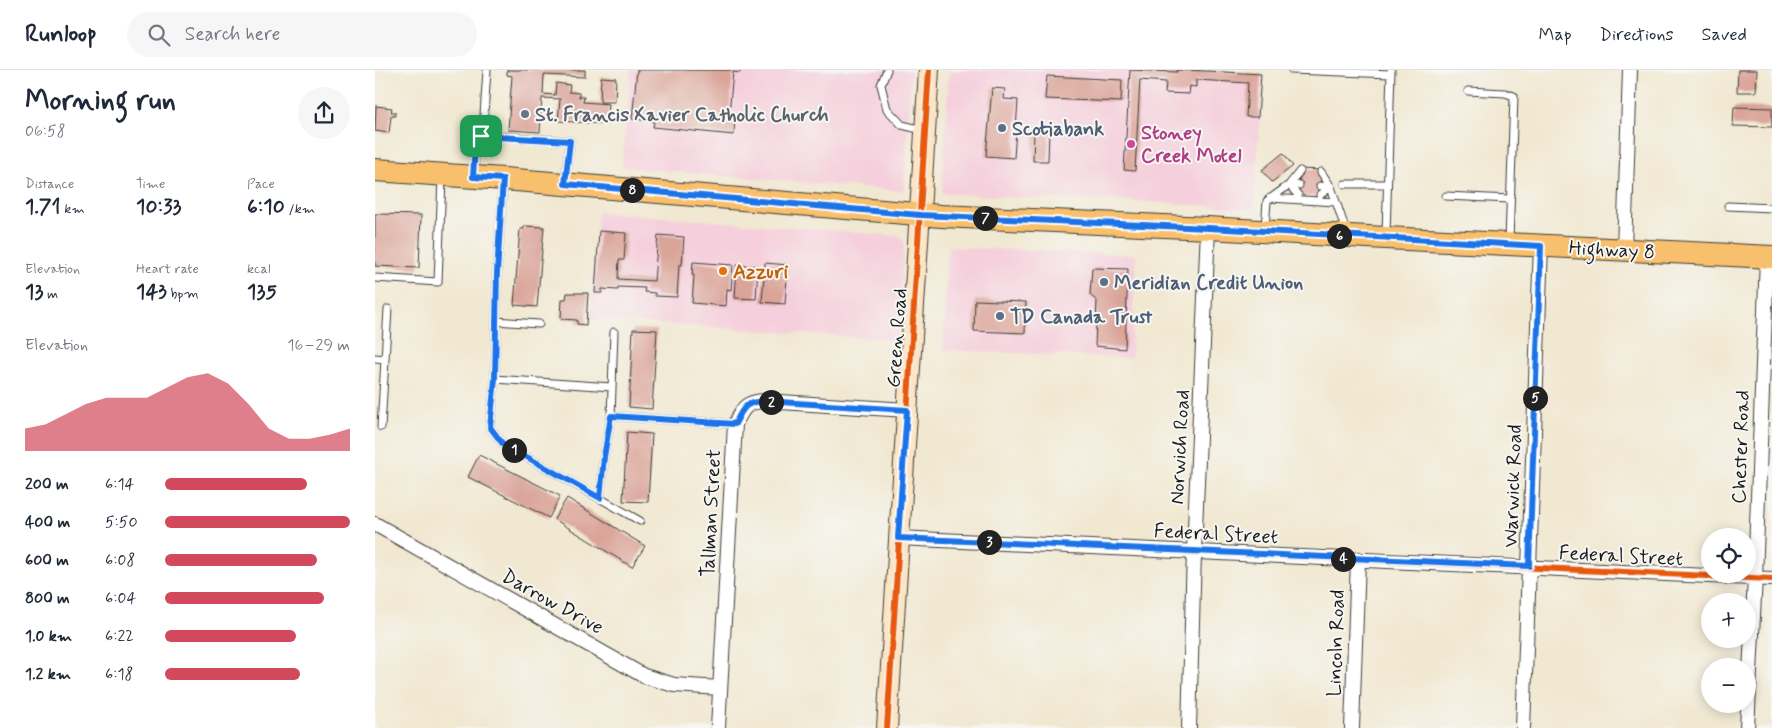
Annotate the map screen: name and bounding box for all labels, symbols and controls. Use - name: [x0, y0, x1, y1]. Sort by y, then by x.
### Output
- search box: [127, 12, 477, 57]
- text: Runloop: [25, 19, 97, 50]
- icon: search: [145, 21, 173, 49]
- text: Search here: [185, 22, 280, 47]
- text: Map: [1539, 23, 1572, 47]
- text: Directions: [1600, 23, 1674, 47]
- text: Saved: [1702, 23, 1747, 47]
- text: Morning run: [25, 83, 176, 120]
- button: share: [298, 87, 350, 139]
- place label: St. Francis Xavier Catholic Church: [535, 102, 829, 129]
- marker: St. Francis Xavier Catholic Church: [519, 108, 531, 120]
- pin: [460, 115, 502, 157]
- place label: Scotiabank: [1012, 116, 1104, 143]
- place label: Stoney Creek Motel: [1141, 120, 1242, 170]
- text: 06:58: [25, 121, 65, 142]
- icon: arrive: [467, 122, 495, 150]
- marker: Scotiabank: [996, 122, 1008, 134]
- marker: Stoney Creek Motel: [1125, 138, 1137, 150]
- text: Distance: [25, 175, 74, 193]
- text: Time: [136, 175, 165, 193]
- text: Pace: [247, 175, 275, 193]
- pin: 8: [619, 178, 645, 202]
- text: 8: [629, 181, 636, 199]
- text: 1.71: [25, 193, 61, 221]
- text: 10:33: [136, 193, 181, 221]
- text: 6:10: [247, 193, 285, 221]
- text: km: [61, 200, 85, 218]
- text: /km: [285, 200, 315, 218]
- pin: 7: [973, 206, 997, 230]
- text: 7: [981, 209, 990, 227]
- pin: 6: [1327, 224, 1351, 248]
- text: 6: [1336, 227, 1343, 245]
- street label: Highway 8: [1568, 235, 1656, 268]
- place label: Azzuri: [733, 259, 788, 286]
- text: Elevation: [25, 260, 80, 278]
- text: Heart rate: [136, 260, 199, 278]
- text: kcal: [247, 260, 271, 278]
- marker: Azzuri: [717, 265, 729, 277]
- place label: Meridian Credit Union: [1114, 270, 1303, 297]
- marker: Meridian Credit Union: [1098, 276, 1110, 288]
- text: 13: [25, 278, 43, 306]
- text: 143: [136, 278, 167, 306]
- text: 135: [247, 278, 277, 306]
- text: m: [43, 285, 58, 303]
- text: bpm: [167, 285, 199, 303]
- street label: Green Road: [881, 287, 914, 389]
- place label: TD Canada Trust: [1010, 304, 1152, 331]
- marker: TD Canada Trust: [994, 310, 1006, 322]
- text: Elevation: [25, 335, 88, 356]
- text: 16–29 m: [287, 335, 350, 356]
- pin: 5: [1523, 386, 1547, 410]
- street label: Norwich Road: [1164, 389, 1197, 505]
- text: 5: [1531, 389, 1540, 407]
- pin: 2: [759, 390, 783, 414]
- street label: Chester Road: [1726, 390, 1757, 504]
- text: 2: [768, 393, 775, 411]
- street label: Warwick Road: [1498, 424, 1529, 548]
- pin: 1: [501, 438, 527, 462]
- text: 1: [511, 441, 518, 459]
- street label: Tallman Street: [695, 448, 728, 578]
- text: 200 m: [25, 474, 69, 495]
- text: 6:14: [105, 474, 134, 495]
- text: 400 m: [25, 512, 70, 533]
- text: 5:50: [105, 512, 138, 533]
- street label: Federal Street: [1153, 518, 1279, 551]
- map controls: [1701, 528, 1756, 713]
- button: locate: [1701, 528, 1756, 583]
- pin: 3: [977, 530, 1001, 554]
- text: 3: [986, 533, 993, 551]
- street label: Federal Street: [1558, 540, 1684, 573]
- pin: 4: [1331, 546, 1355, 572]
- text: 600 m: [25, 550, 69, 571]
- text: 6:08: [105, 550, 135, 571]
- text: 4: [1339, 550, 1348, 568]
- street label: Darrow Drive: [496, 563, 608, 641]
- text: 800 m: [25, 588, 70, 609]
- text: 6:04: [105, 588, 136, 609]
- street label: Lincoln Road: [1321, 589, 1352, 697]
- button: +: [1701, 593, 1756, 648]
- text: 1.0 km: [25, 626, 72, 647]
- text: 6:22: [105, 626, 134, 647]
- button: −: [1701, 658, 1756, 713]
- text: 1.2 km: [25, 664, 71, 685]
- text: 6:18: [105, 664, 133, 685]

